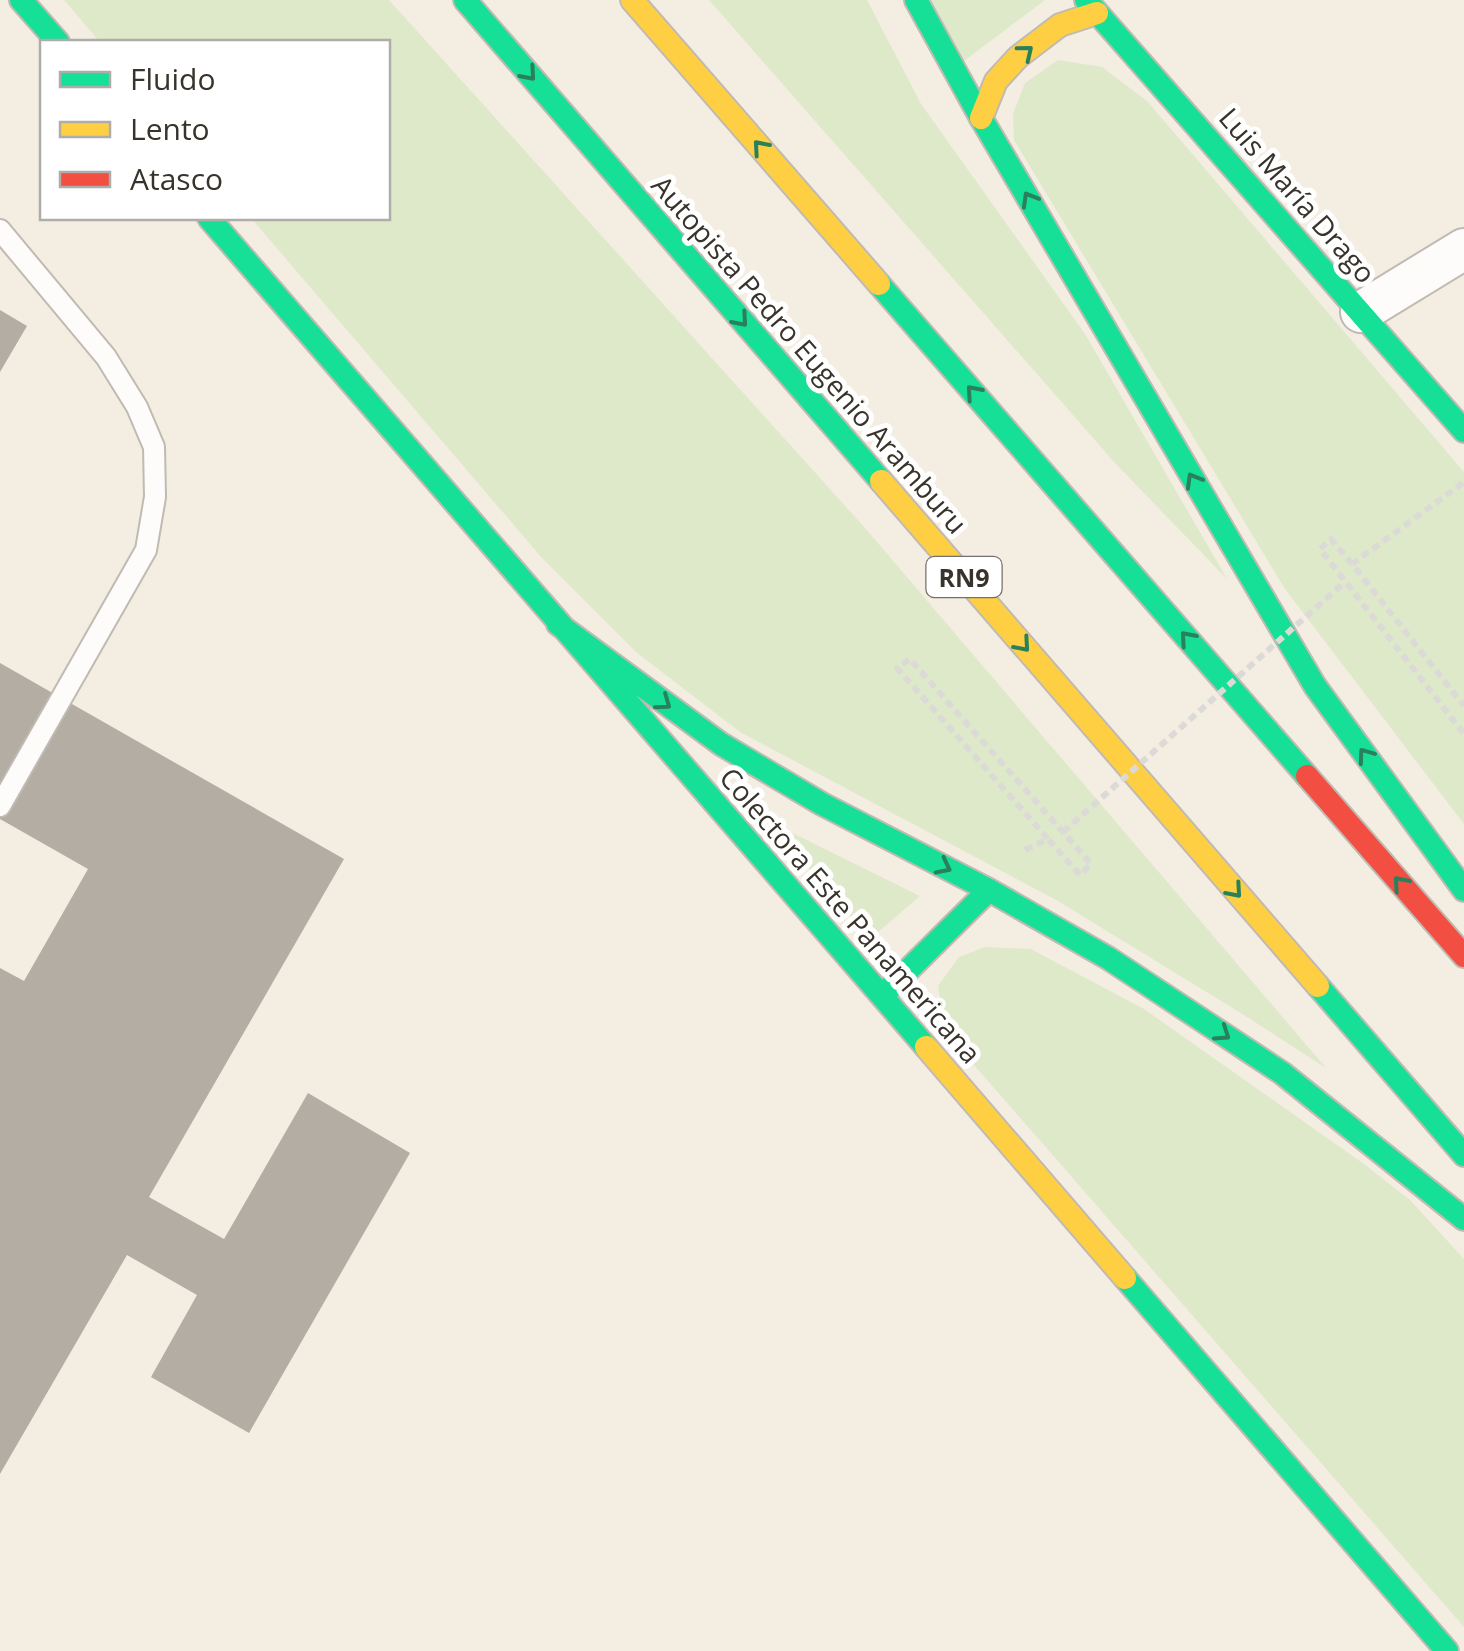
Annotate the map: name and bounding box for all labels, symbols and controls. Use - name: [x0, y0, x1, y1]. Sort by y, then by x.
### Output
- legend: [40, 40, 390, 220]
- one-way arrow: [1015, 46, 1033, 64]
- text: Fluido: [130, 58, 215, 99]
- one-way arrow: [517, 62, 535, 81]
- street label: Luis María Drago: [1211, 99, 1385, 291]
- text: Lento: [130, 108, 210, 149]
- one-way arrow: [754, 140, 772, 159]
- text: Atasco: [130, 158, 223, 199]
- street label: Autopista Pedro Eugenio Aramburu: [644, 167, 976, 541]
- one-way arrow: [1021, 192, 1041, 210]
- one-way arrow: [730, 308, 748, 326]
- one-way arrow: [967, 386, 985, 404]
- one-way arrow: [1186, 472, 1206, 490]
- road number: RN9: [926, 557, 1002, 597]
- one-way arrow: [1180, 631, 1198, 649]
- one-way arrow: [1011, 633, 1029, 651]
- one-way arrow: [653, 690, 672, 709]
- one-way arrow: [1360, 748, 1377, 766]
- street label: Colectora Este Panamericana: [712, 759, 990, 1071]
- one-way arrow: [934, 855, 952, 874]
- one-way arrow: [1394, 876, 1412, 895]
- one-way arrow: [1224, 879, 1242, 897]
- one-way arrow: [1212, 1021, 1230, 1040]

